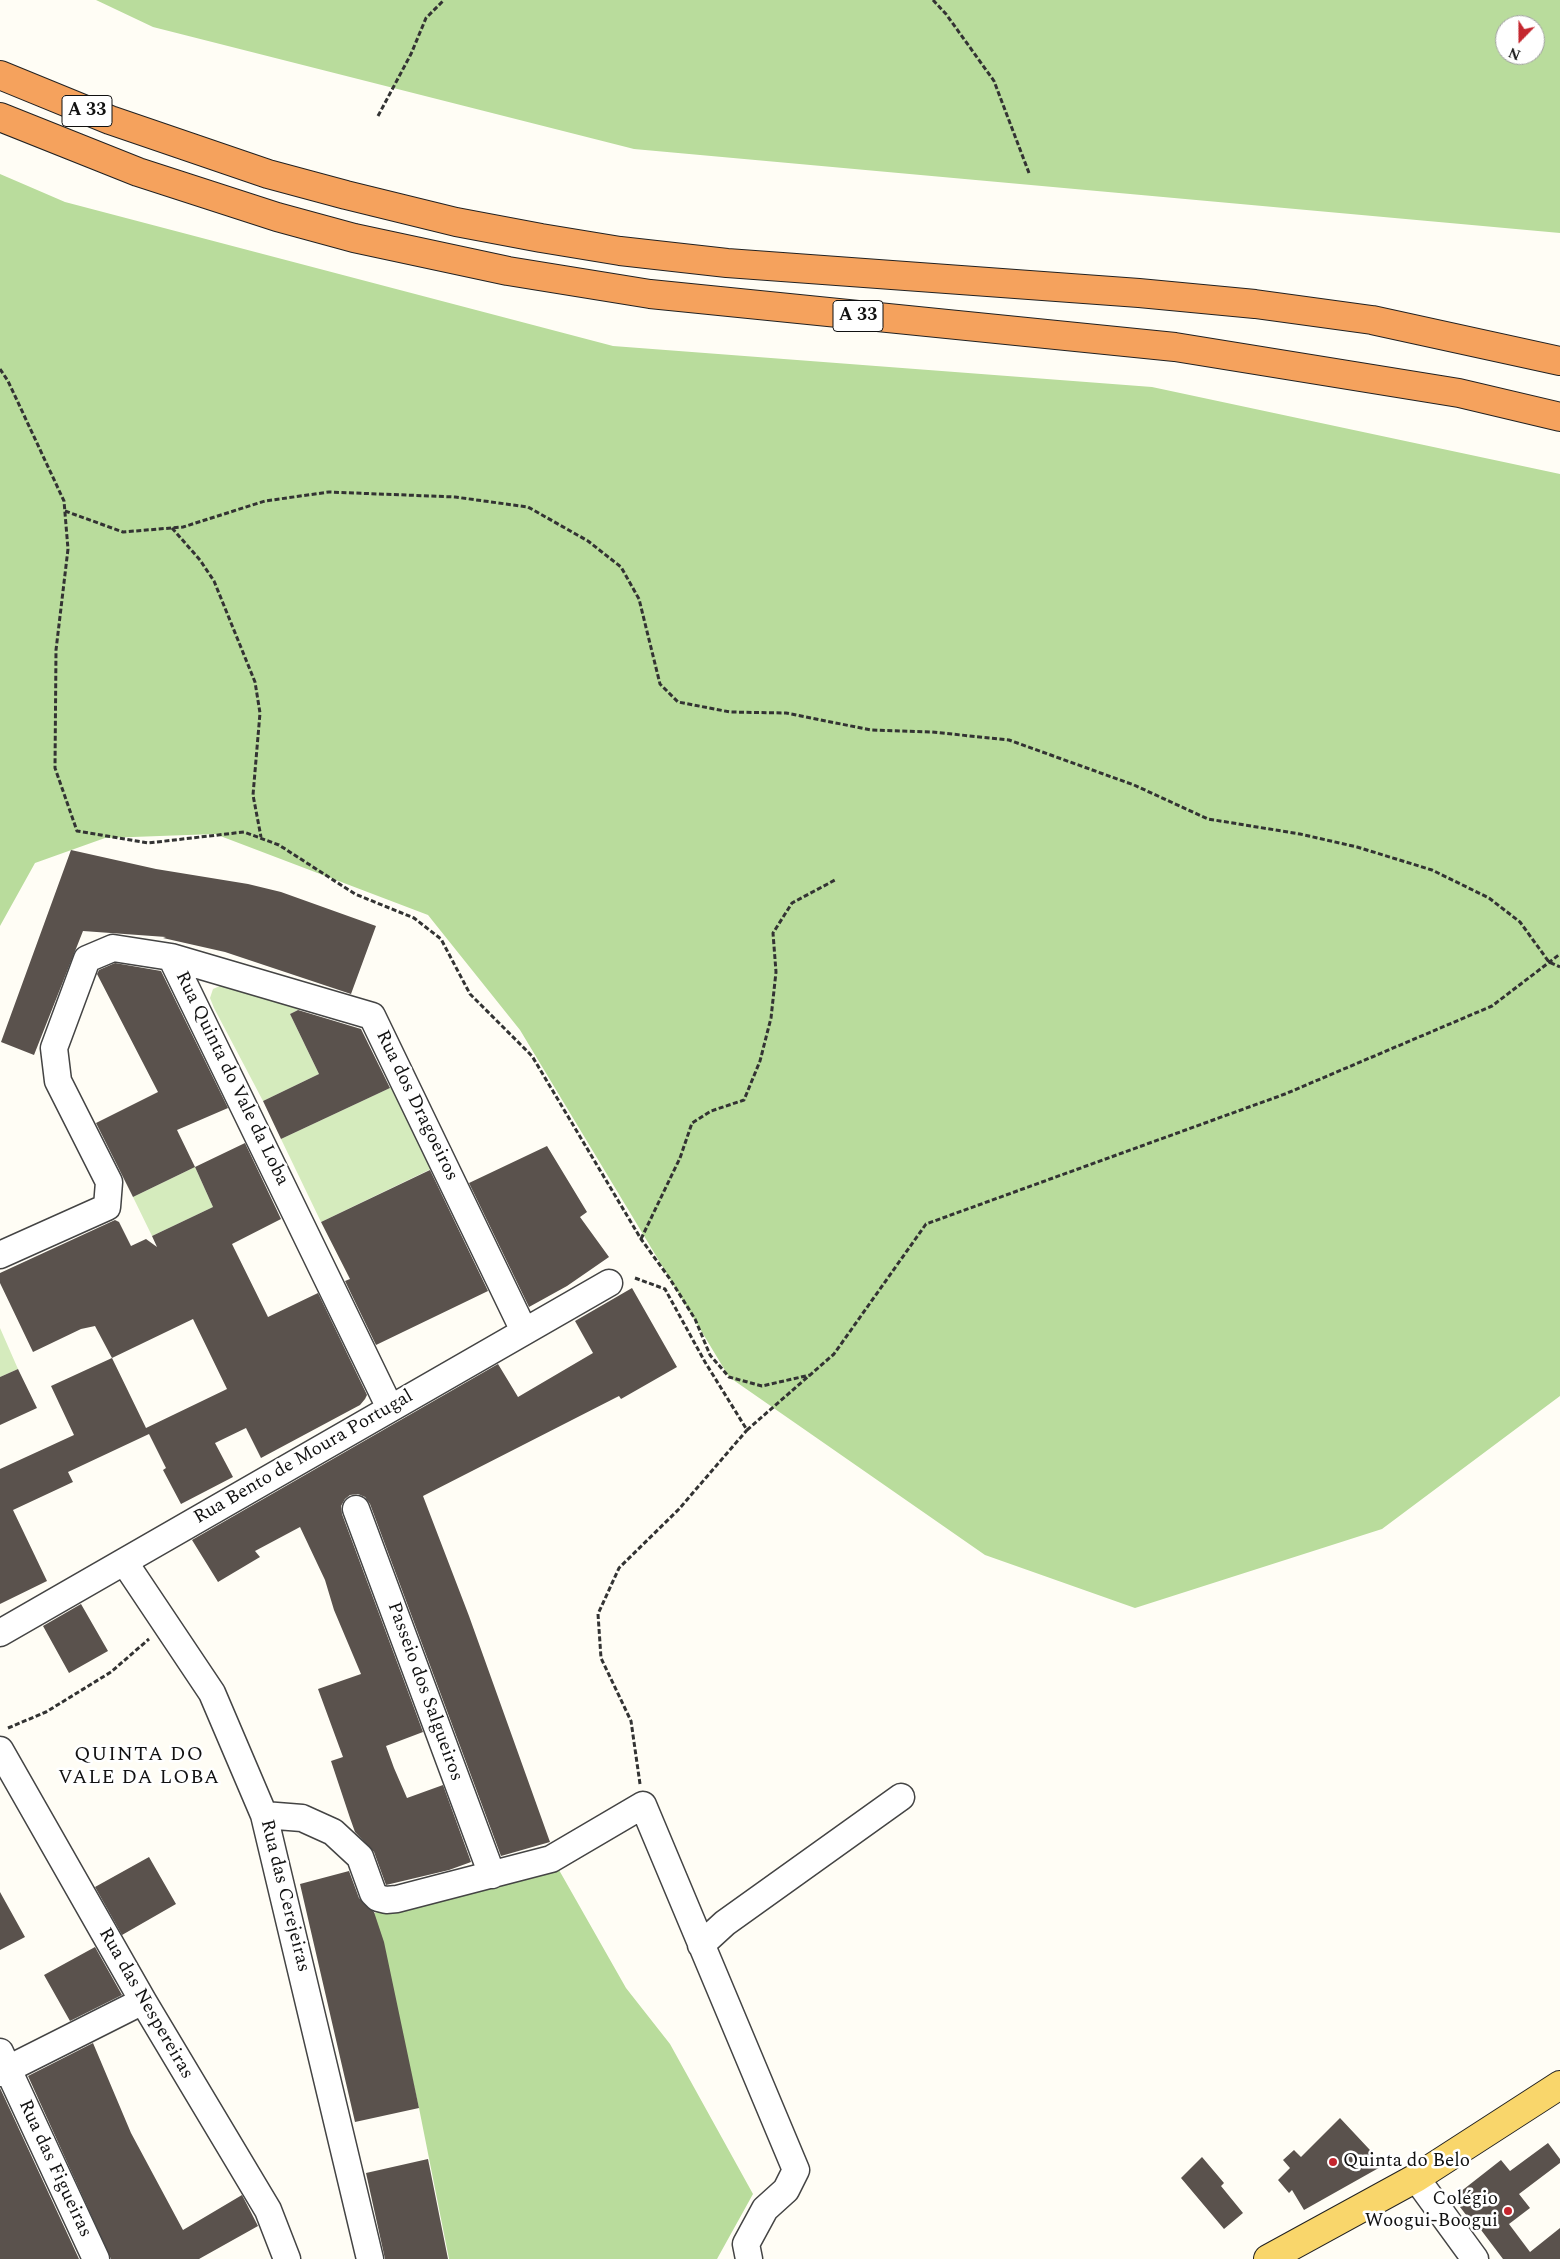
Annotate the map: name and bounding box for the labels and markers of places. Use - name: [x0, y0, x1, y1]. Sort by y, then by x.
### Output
- place label: Quinta do Belo: [1343, 2151, 1470, 2173]
- marker: Quinta do Belo: [1327, 2156, 1339, 2168]
- place label: Colégio Woogui-Boogui: [1365, 2189, 1498, 2233]
- marker: Colégio Woogui-Boogui: [1502, 2205, 1514, 2217]

